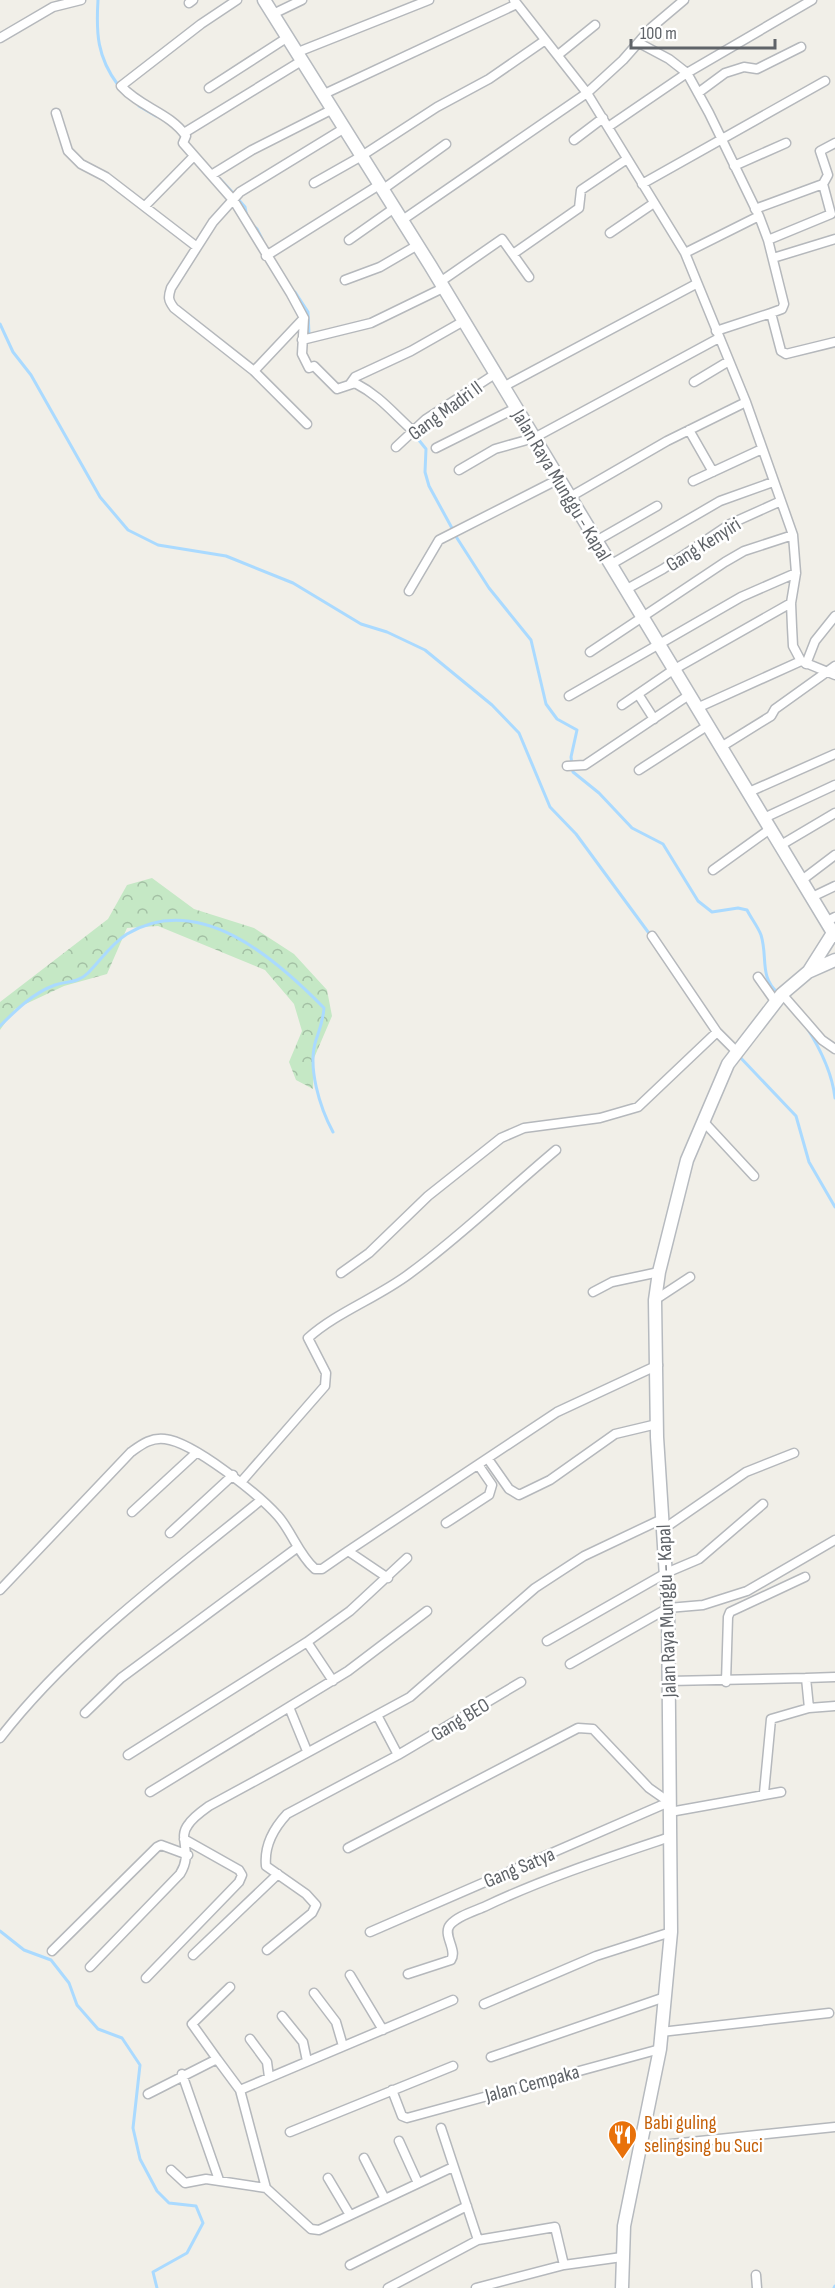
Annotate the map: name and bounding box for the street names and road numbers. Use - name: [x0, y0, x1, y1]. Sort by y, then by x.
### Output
- street label: Gang Madri II: [404, 376, 487, 446]
- street label: Jalan Raya Munggu - Kapal: [506, 404, 616, 566]
- street label: Gang Kenyiri: [662, 513, 745, 577]
- street label: Jalan Raya Munggu - Kapal: [652, 1524, 682, 1699]
- street label: Gang BEO: [427, 1693, 494, 1747]
- street label: Gang Satya: [480, 1842, 559, 1894]
- street label: Jalan Cempaka: [481, 2060, 582, 2108]

